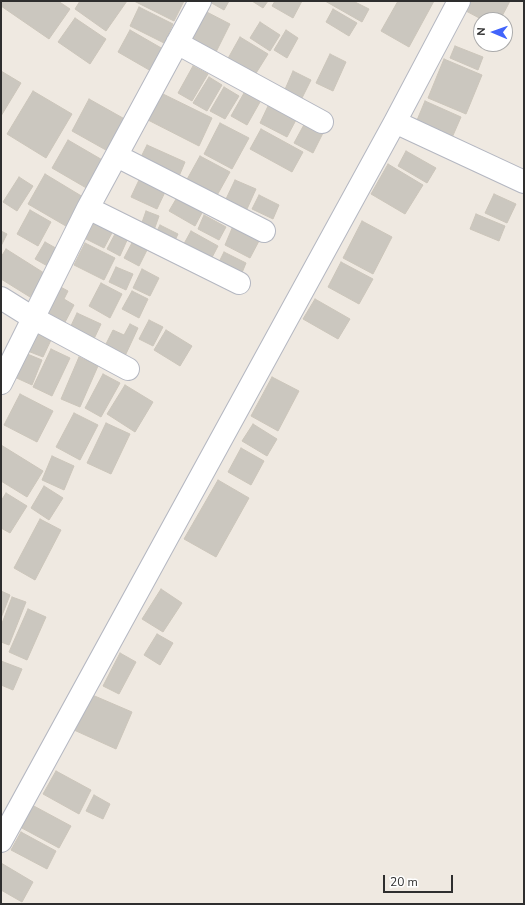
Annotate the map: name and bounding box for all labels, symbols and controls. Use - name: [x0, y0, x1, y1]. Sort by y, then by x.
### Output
- north arrow: [473, 12, 513, 52]
- text: N: [474, 27, 489, 36]
- scale bar: [385, 867, 455, 893]
- text: 20 m: [390, 874, 418, 890]

